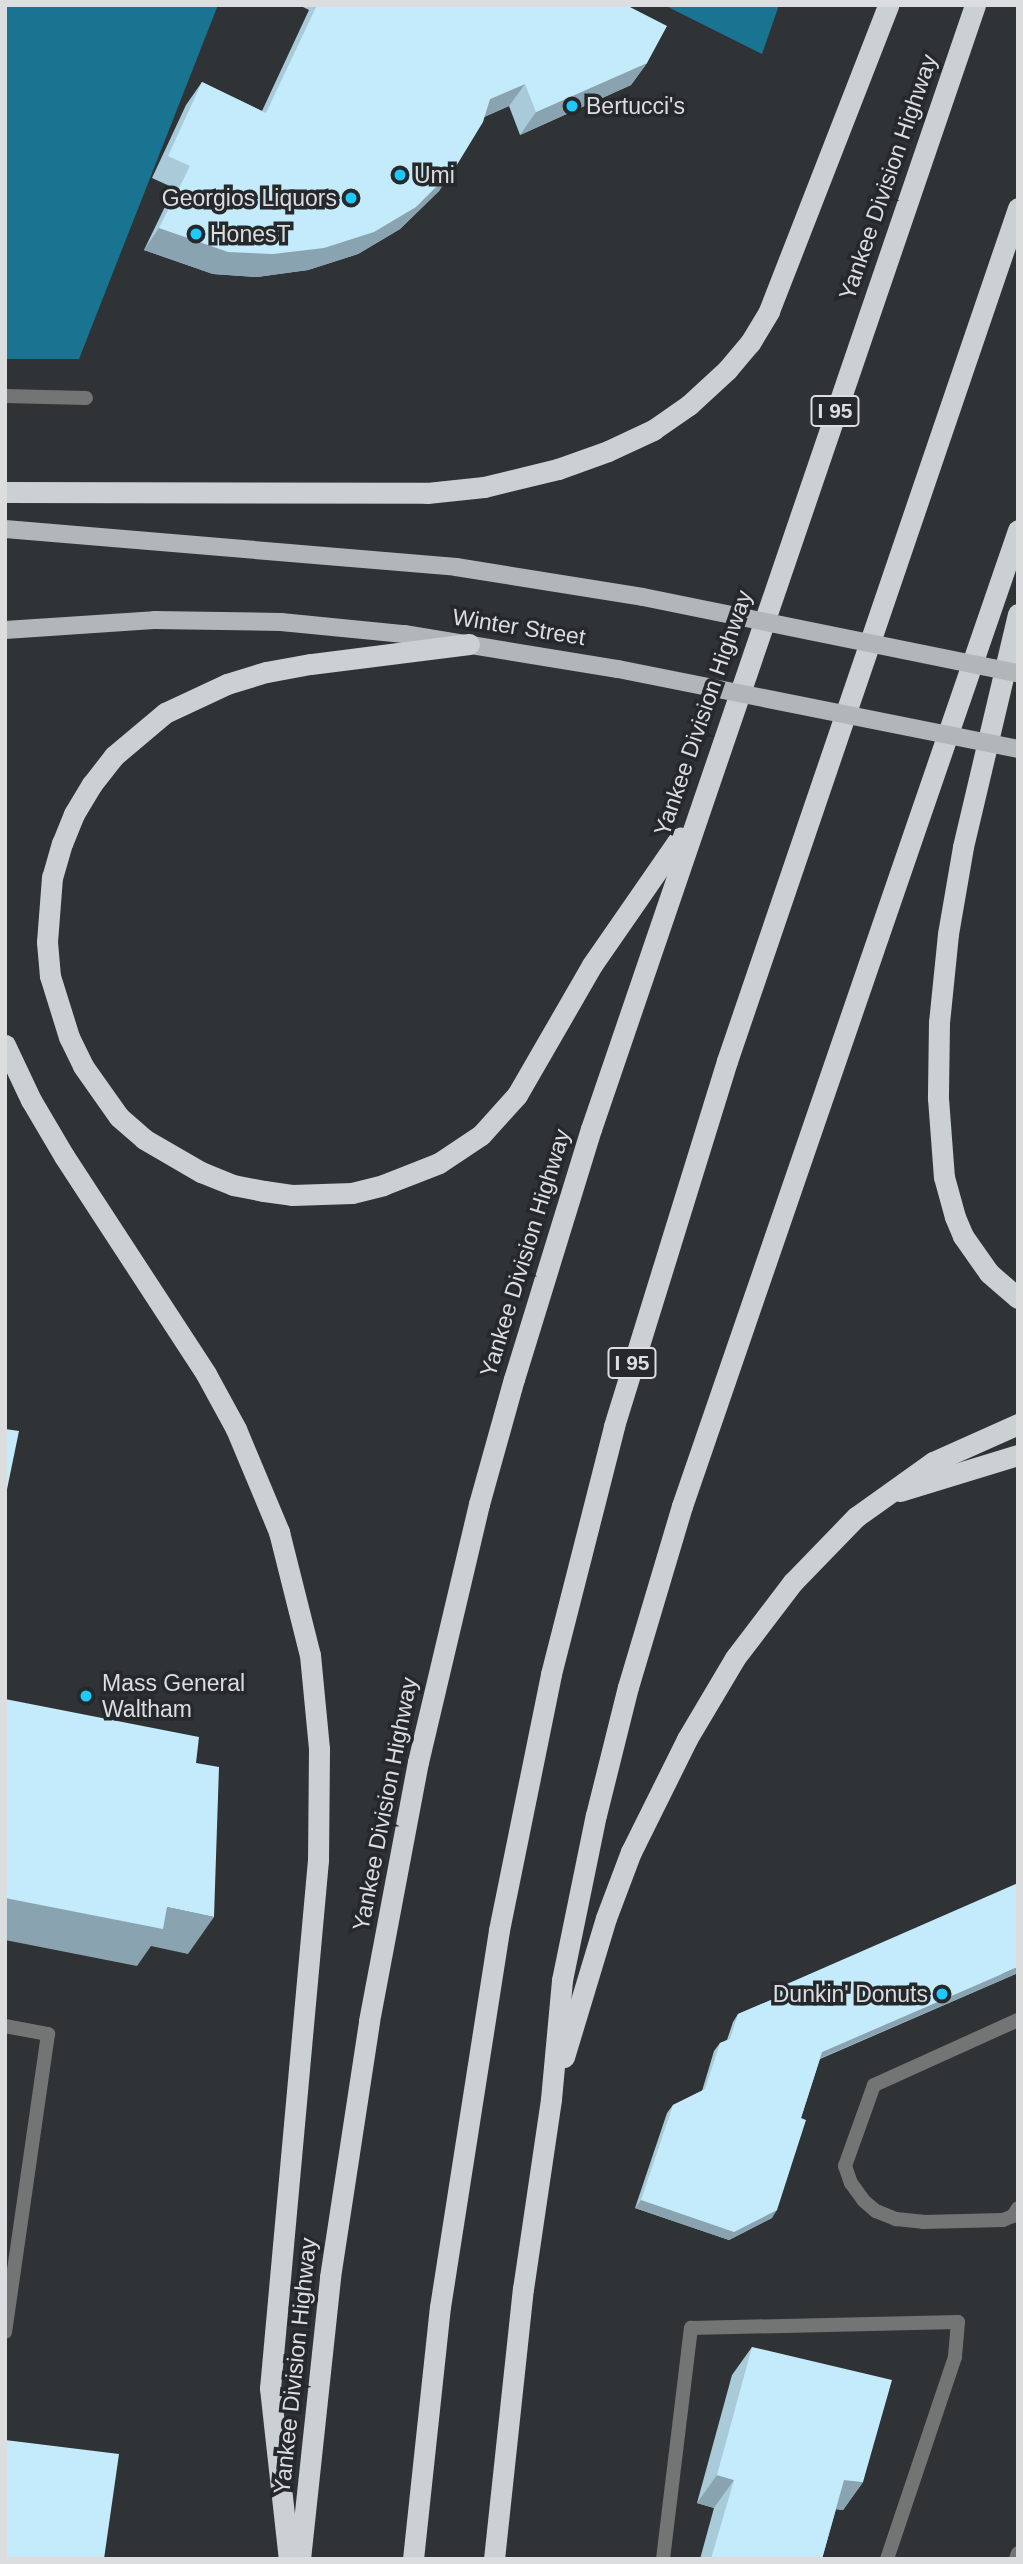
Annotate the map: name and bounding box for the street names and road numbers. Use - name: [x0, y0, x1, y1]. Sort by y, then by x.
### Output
- street label: Yankee Division Highway: [833, 51, 943, 303]
- road number: I 95: [809, 394, 861, 428]
- street label: Yankee Division Highway: [648, 587, 758, 839]
- street label: Winter Street: [451, 603, 587, 651]
- street label: Yankee Division Highway: [474, 1126, 576, 1380]
- road number: I 95: [606, 1346, 658, 1380]
- street label: Yankee Division Highway: [347, 1675, 423, 1933]
- street label: Yankee Division Highway: [268, 2236, 322, 2496]

